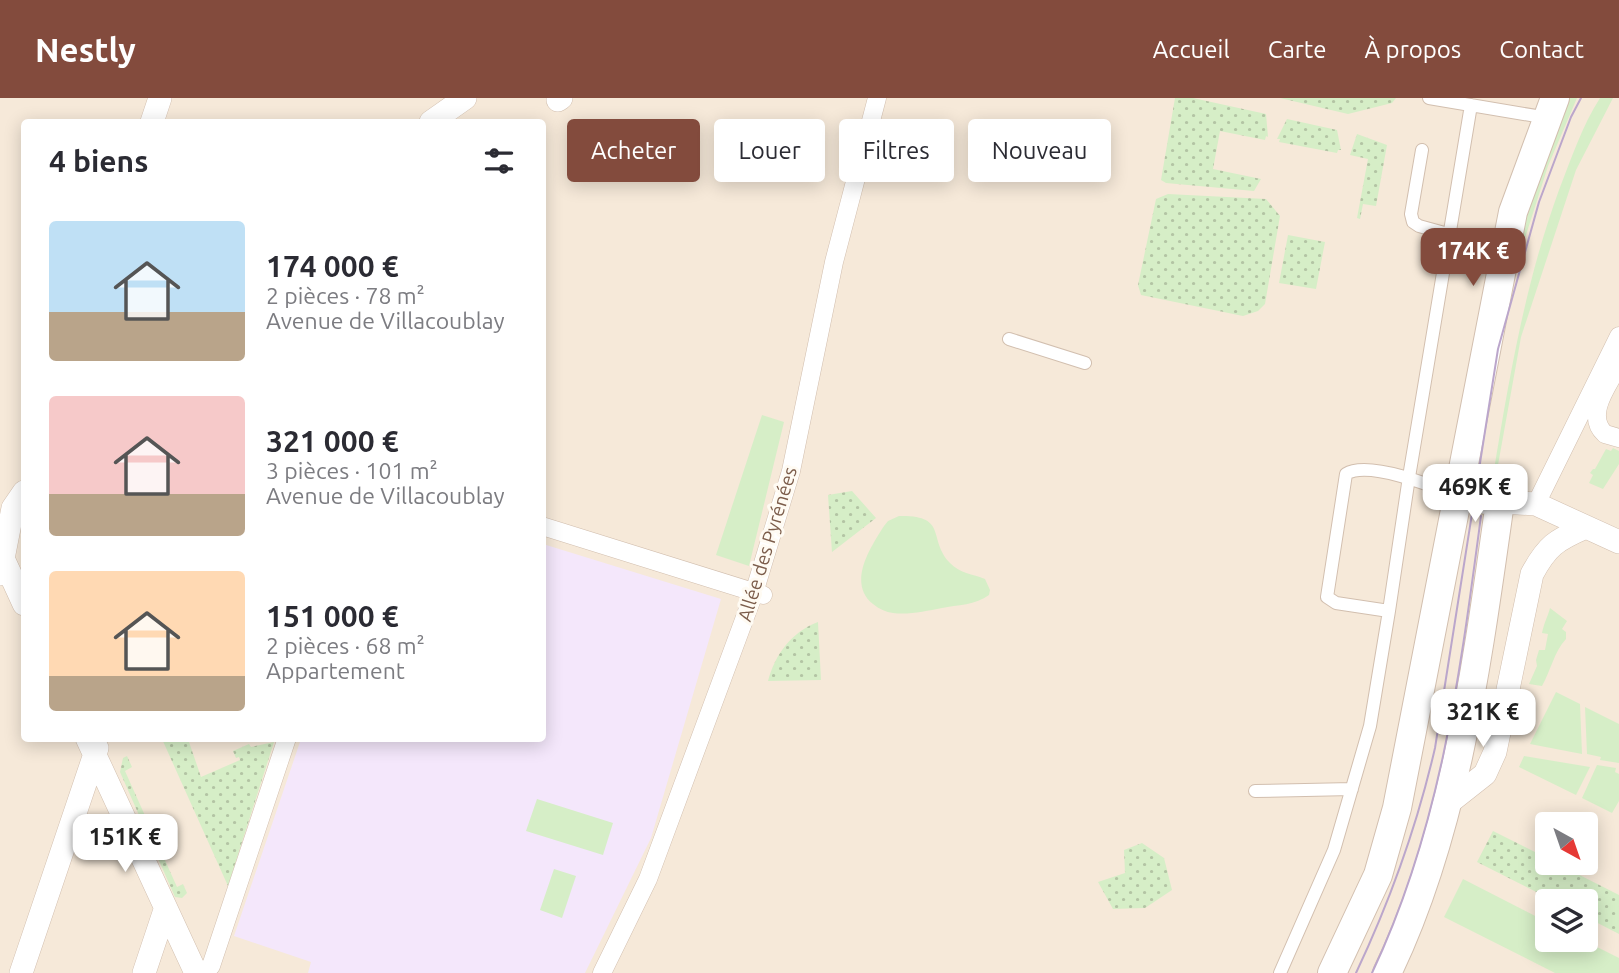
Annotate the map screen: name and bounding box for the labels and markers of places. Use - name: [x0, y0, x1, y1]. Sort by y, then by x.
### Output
- pin: 174K €: [1416, 228, 1530, 288]
- pin: 469K €: [1418, 464, 1532, 524]
- pin: 321K €: [1426, 690, 1540, 749]
- pin: 151K €: [68, 814, 182, 874]

